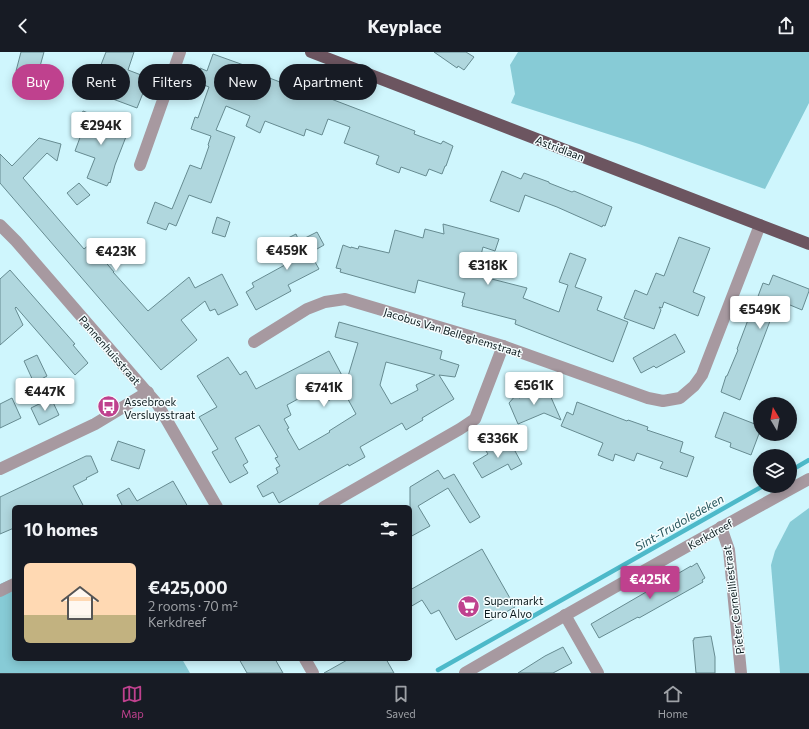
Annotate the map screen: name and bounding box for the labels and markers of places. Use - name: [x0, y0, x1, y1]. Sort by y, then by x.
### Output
- pin: €294K: [73, 112, 129, 146]
- pin: €459K: [259, 237, 315, 271]
- pin: €423K: [88, 238, 144, 272]
- pin: €318K: [460, 252, 516, 286]
- pin: €549K: [732, 296, 788, 330]
- pin: €561K: [506, 372, 562, 406]
- pin: €741K: [296, 374, 352, 408]
- pin: €447K: [17, 378, 73, 412]
- bus stop icon: Assebroek Versluysstraat: [96, 394, 122, 420]
- place label: Assebroek Versluysstraat: [124, 395, 196, 421]
- pin: €336K: [470, 425, 526, 459]
- pin: €425K: [622, 566, 678, 600]
- supermarket icon: Supermarkt Euro Alvo: [455, 593, 481, 619]
- place label: Supermarkt Euro Alvo: [484, 594, 544, 620]

